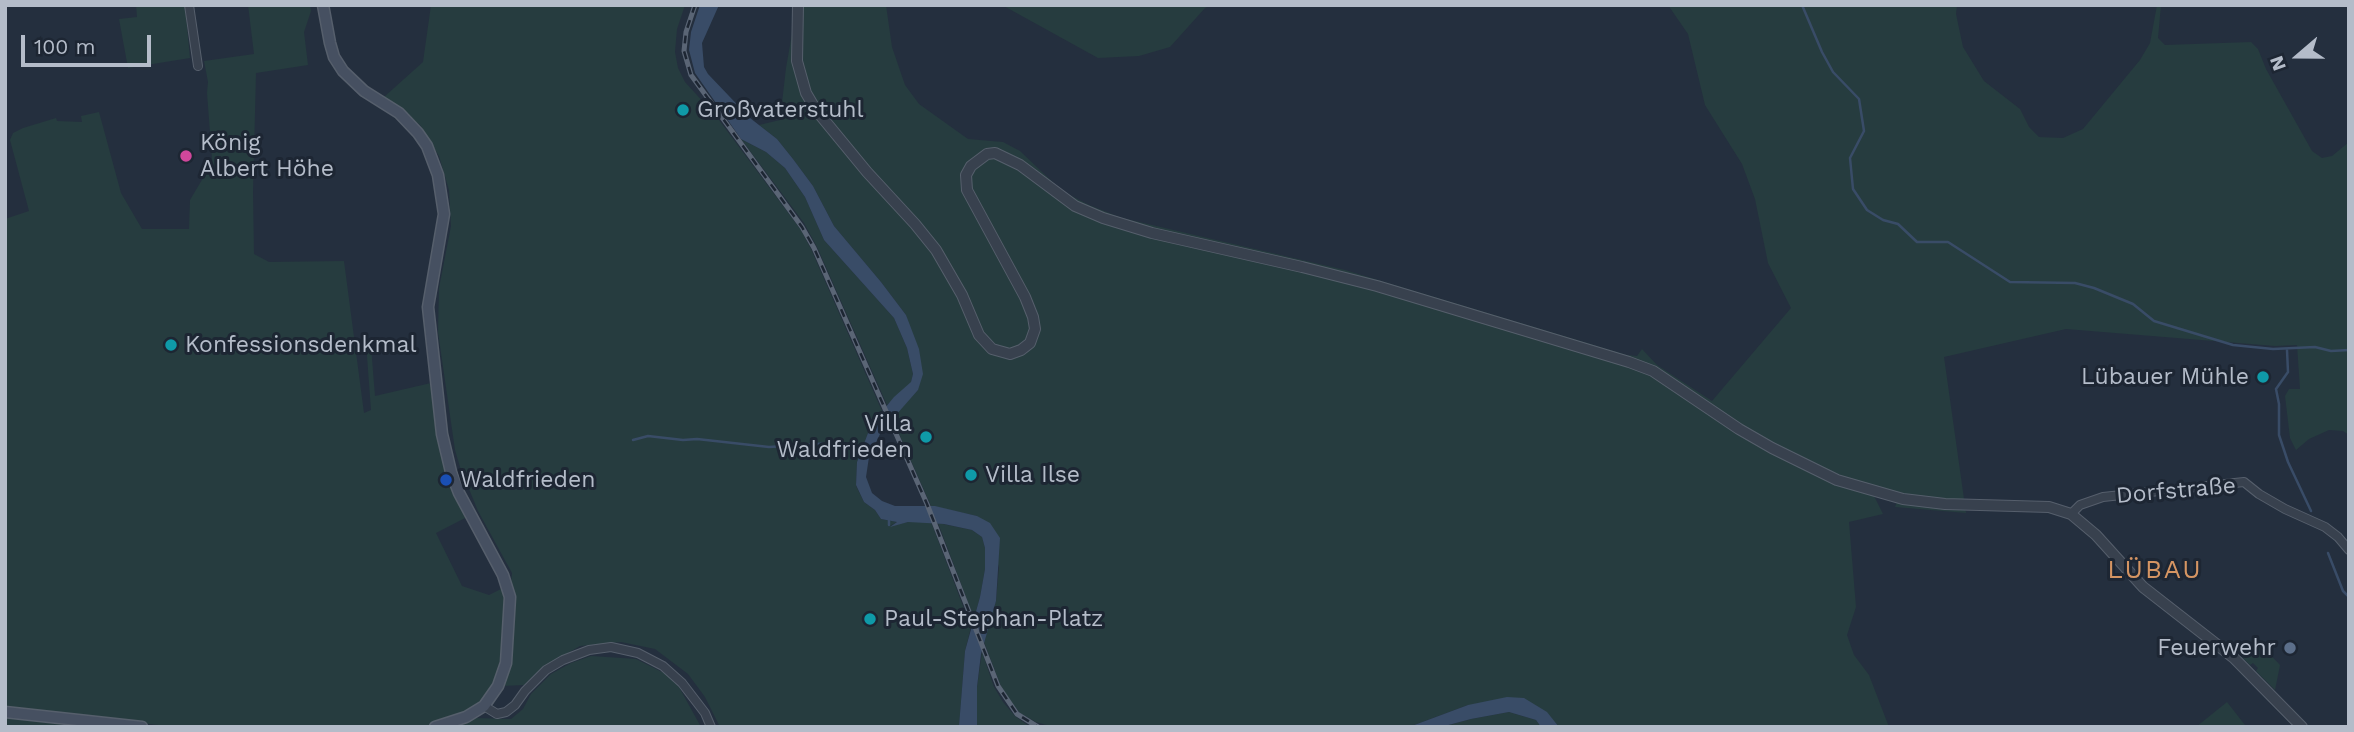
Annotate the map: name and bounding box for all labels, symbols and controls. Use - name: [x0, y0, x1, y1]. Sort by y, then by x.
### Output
- scale bar: [24, 21, 154, 65]
- north arrow: [2263, 21, 2333, 91]
- text: 100 m: [34, 34, 96, 59]
- text: N: [2265, 53, 2291, 74]
- place label: Großvaterstuhl: [697, 96, 864, 124]
- marker: Großvaterstuhl: [675, 102, 691, 118]
- place label: König Albert Höhe: [200, 129, 334, 183]
- marker: König Albert Höhe: [178, 148, 194, 164]
- place label: Konfessionsdenkmal: [185, 331, 416, 359]
- marker: Konfessionsdenkmal: [163, 337, 179, 353]
- place label: Lübauer Mühle: [2081, 363, 2249, 391]
- marker: Lübauer Mühle: [2255, 369, 2271, 385]
- place label: Villa Waldfrieden: [777, 410, 912, 464]
- marker: Villa Waldfrieden: [918, 429, 934, 445]
- place label: Villa Ilse: [985, 461, 1080, 489]
- place label: Waldfrieden: [460, 466, 595, 494]
- marker: Villa Ilse: [963, 467, 979, 483]
- marker: Waldfrieden: [438, 472, 454, 488]
- street label: Dorfstraße: [2115, 472, 2237, 510]
- district label: LÜBAU: [2108, 554, 2202, 586]
- place label: Paul-Stephan-Platz: [884, 605, 1103, 633]
- marker: Paul-Stephan-Platz: [862, 611, 878, 627]
- place label: Feuerwehr: [2157, 634, 2276, 662]
- marker: Feuerwehr: [2282, 640, 2298, 656]

